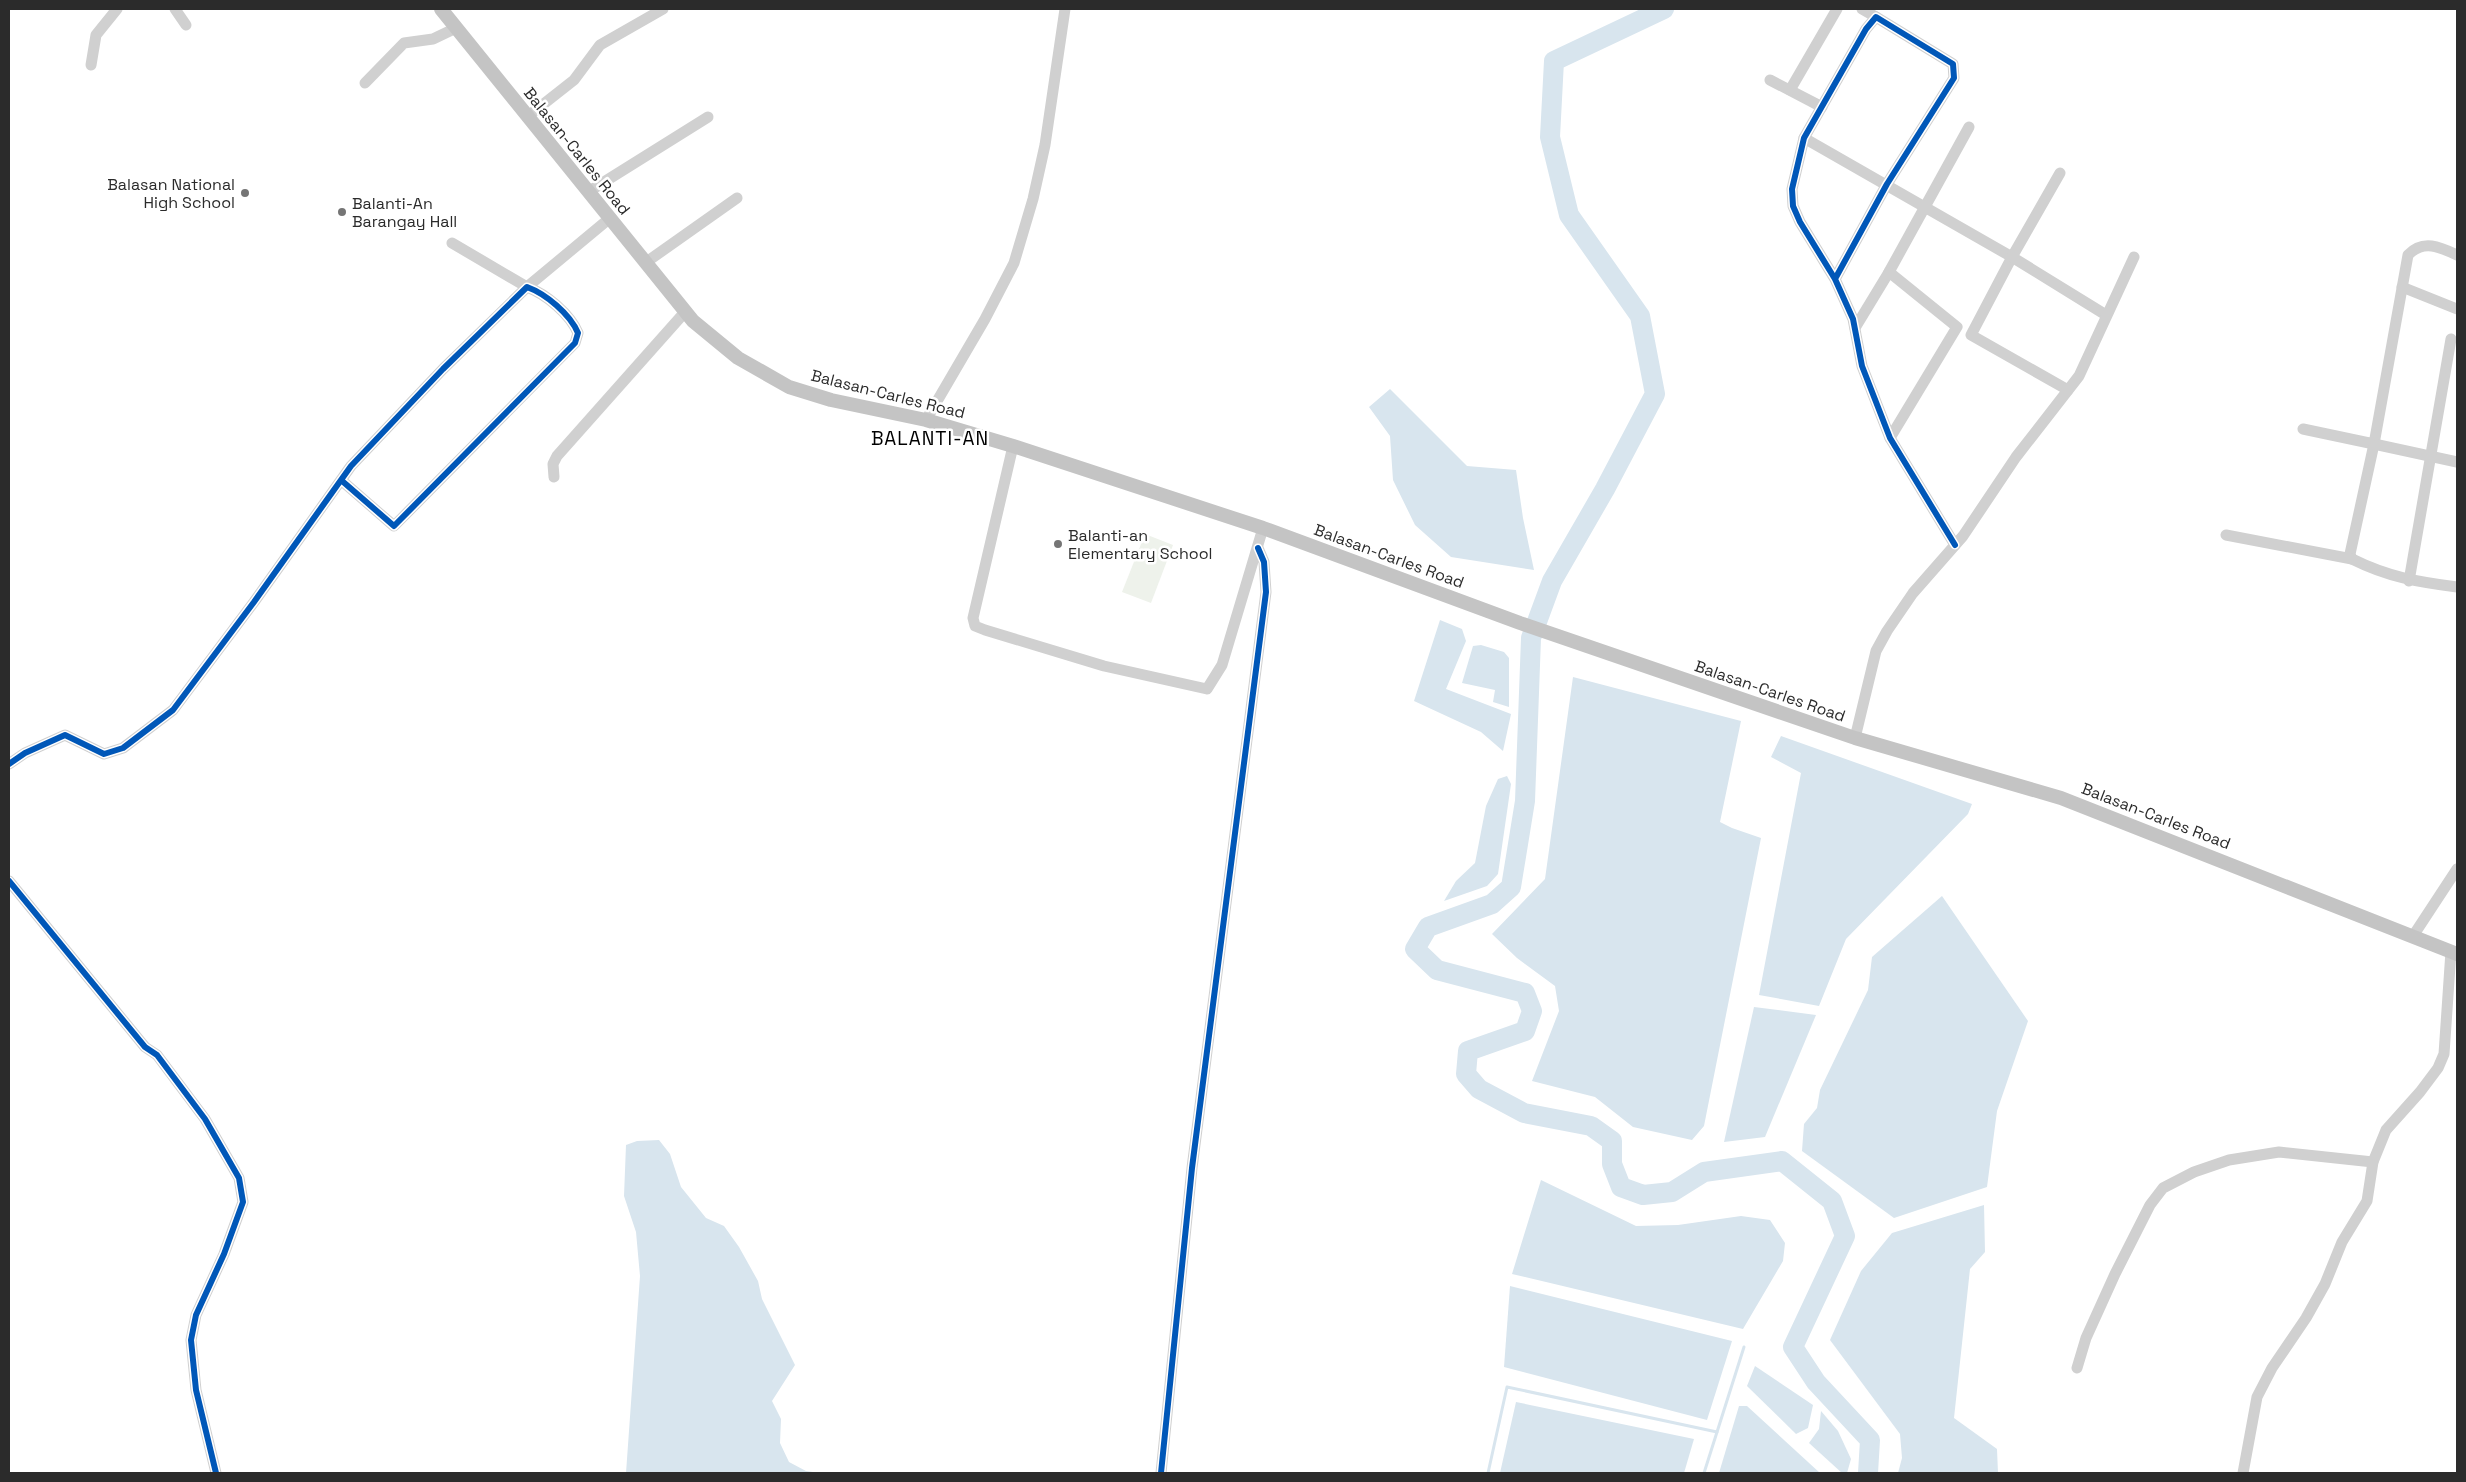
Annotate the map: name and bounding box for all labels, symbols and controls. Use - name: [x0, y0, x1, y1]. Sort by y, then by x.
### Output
- street label: Balasan-Carles Road: [519, 83, 635, 219]
- place label: Balasan National High School: [107, 174, 235, 213]
- marker: Balasan National High School: [239, 187, 251, 199]
- place label: Balanti-An Barangay Hall: [352, 193, 457, 232]
- marker: Balanti-An Barangay Hall: [336, 206, 348, 218]
- street label: Balasan-Carles Road: [809, 365, 967, 423]
- district label: BALANTI-AN: [871, 426, 989, 451]
- street label: Balasan-Carles Road: [1311, 519, 1467, 593]
- place label: Balanti-an Elementary School: [1068, 525, 1213, 564]
- marker: Balanti-an Elementary School: [1052, 538, 1064, 550]
- street label: Balasan-Carles Road: [1692, 655, 1848, 727]
- street label: Balasan-Carles Road: [2078, 778, 2234, 854]

